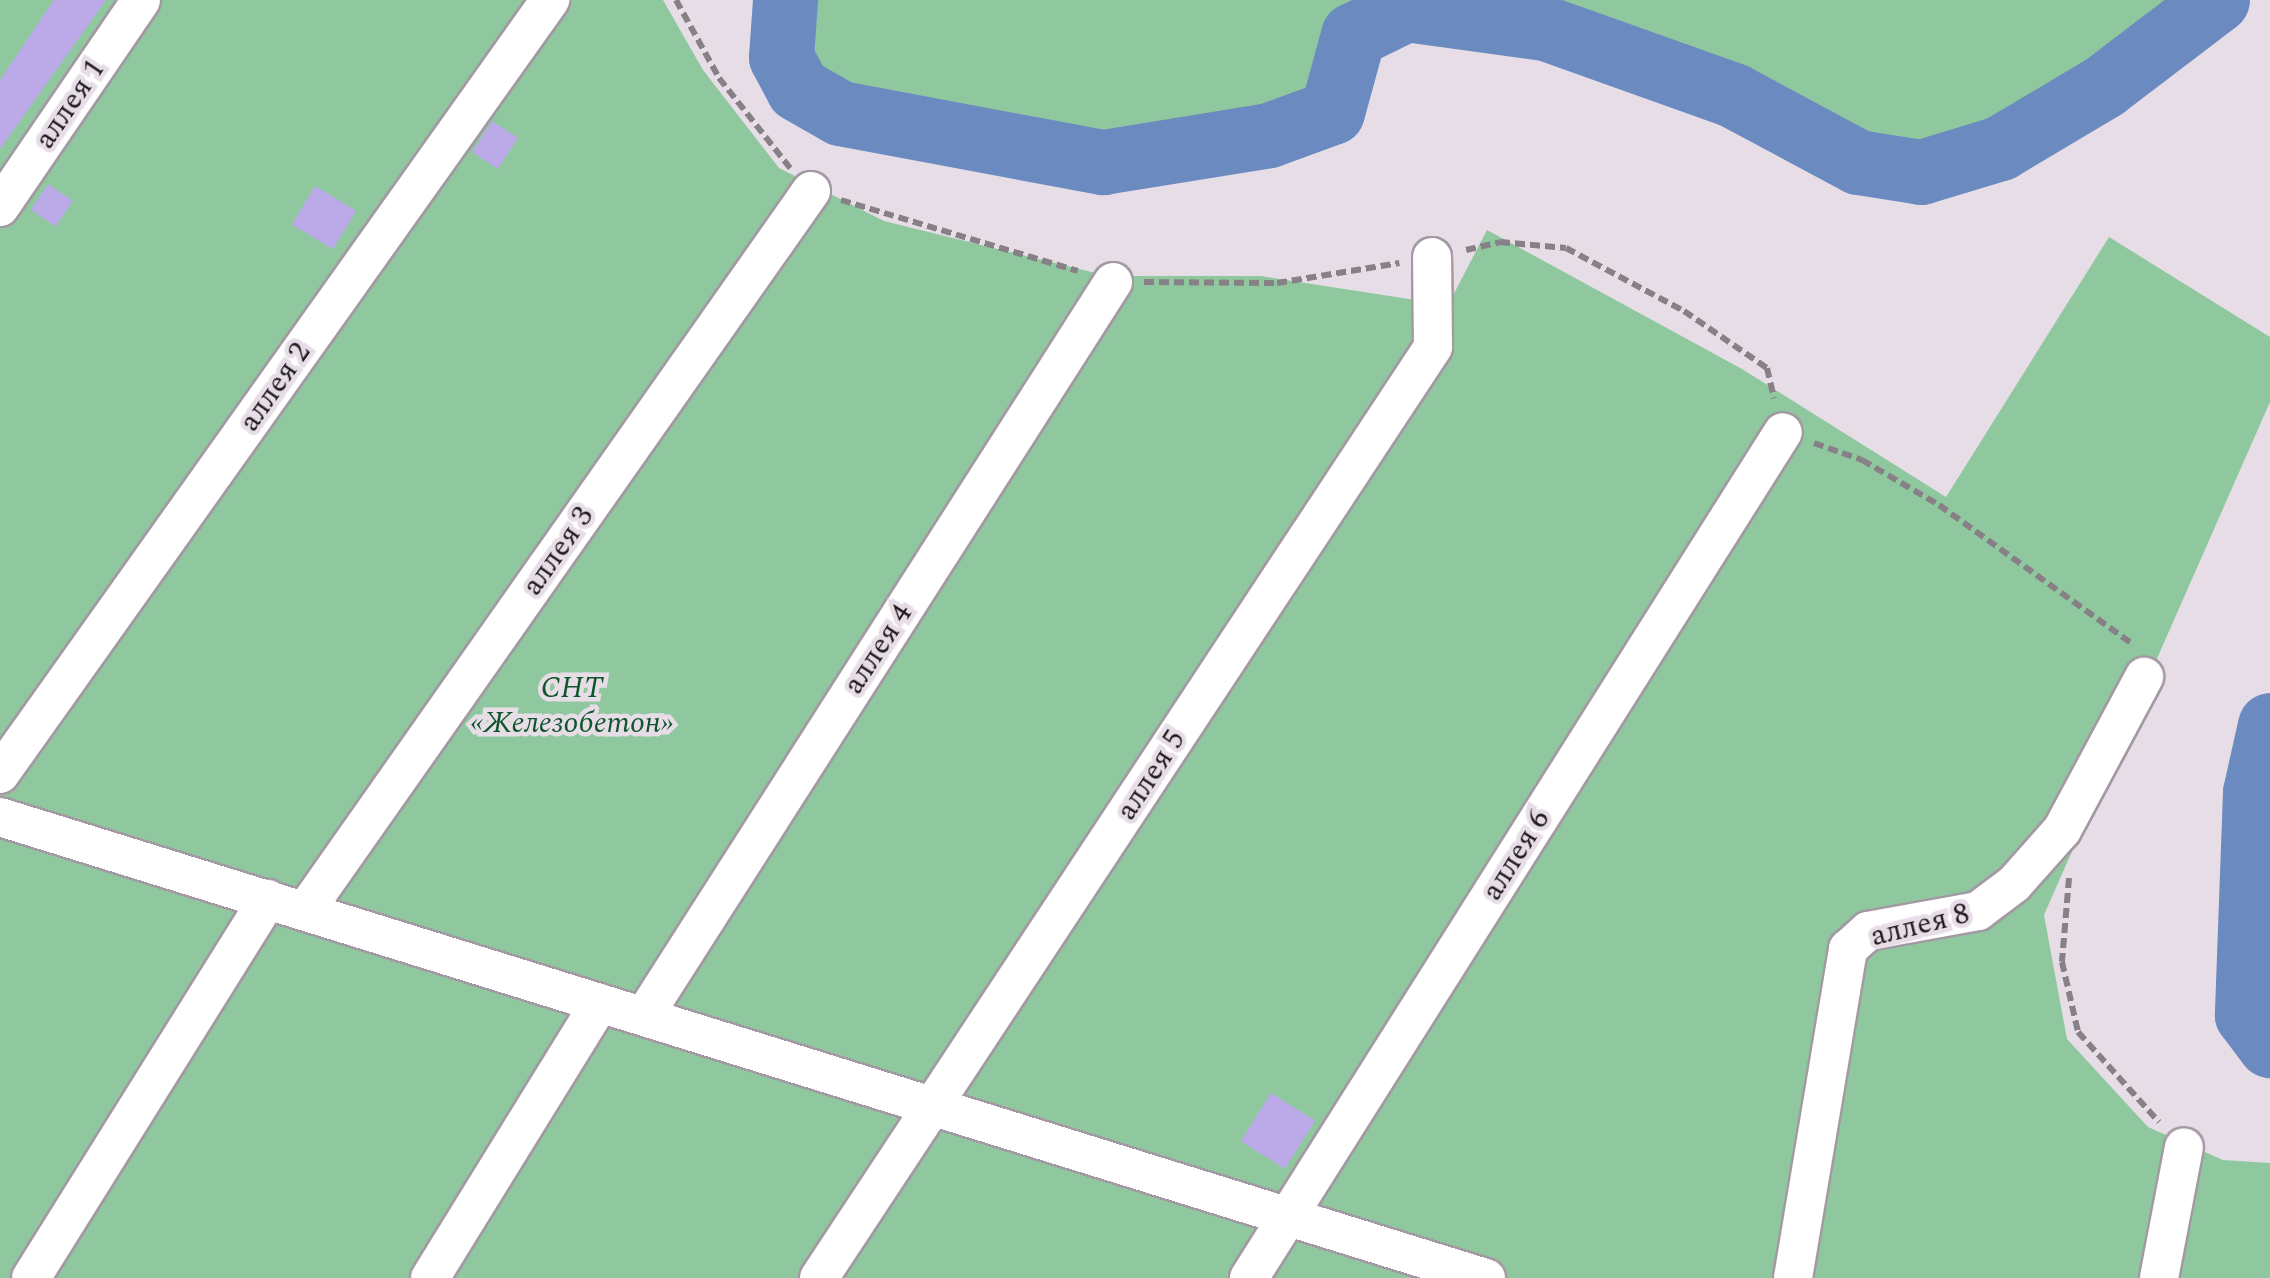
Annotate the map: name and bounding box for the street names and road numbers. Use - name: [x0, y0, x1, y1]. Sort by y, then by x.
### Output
- street label: аллея 1: [27, 52, 113, 156]
- street label: аллея 2: [232, 336, 318, 438]
- street label: аллея 3: [515, 500, 601, 602]
- street label: аллея 4: [836, 597, 920, 701]
- street label: аллея 5: [1109, 723, 1193, 827]
- street label: аллея 6: [1474, 803, 1558, 907]
- street label: аллея 8: [1867, 895, 1973, 955]

